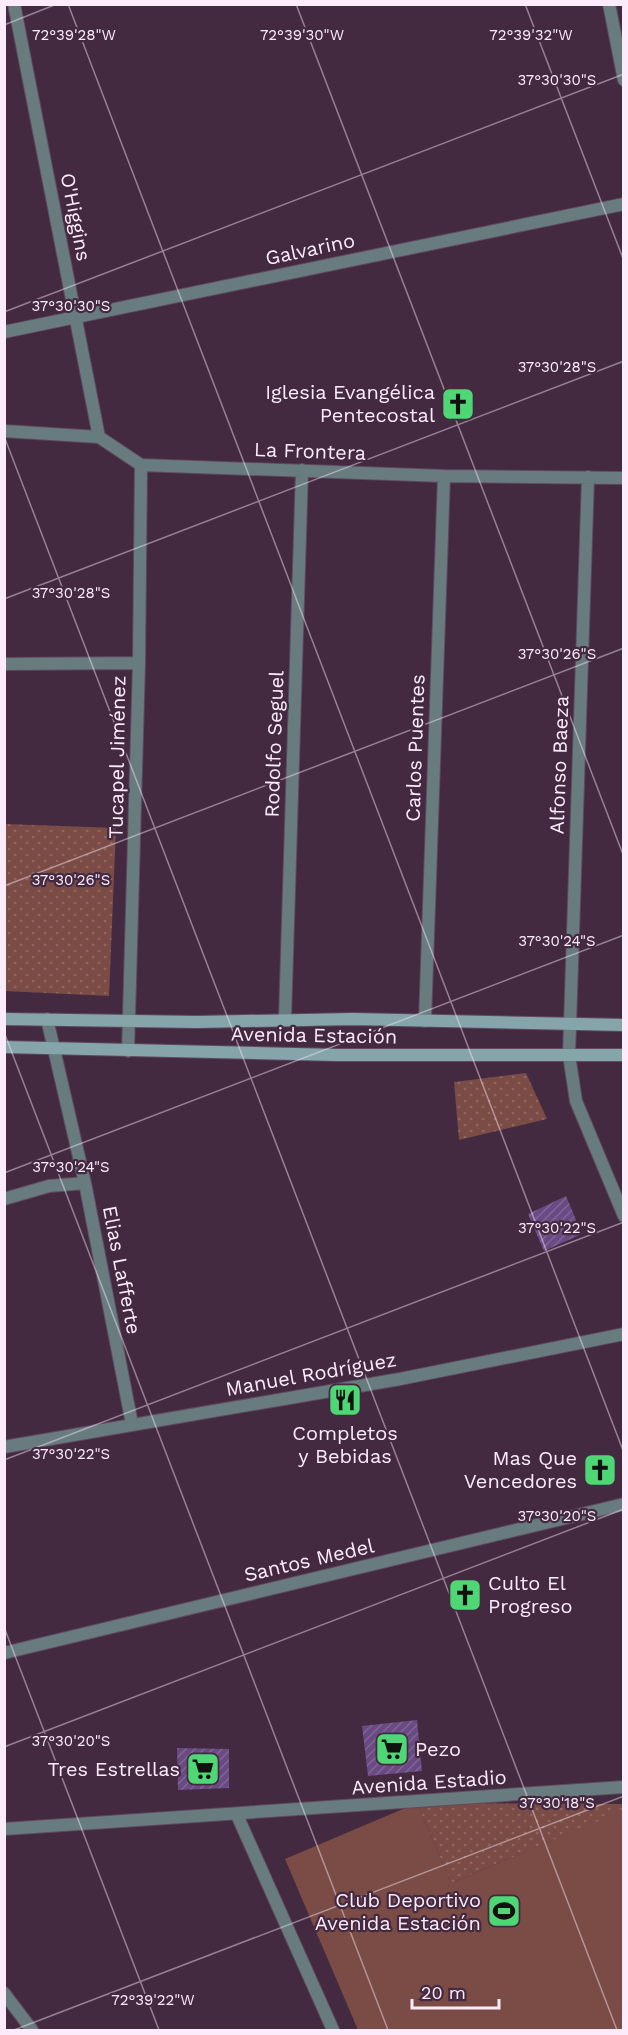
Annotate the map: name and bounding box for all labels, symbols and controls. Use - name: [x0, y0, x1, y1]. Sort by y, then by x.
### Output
- text: 72°39'28"W: [32, 26, 116, 44]
- text: 72°39'30"W: [260, 26, 344, 44]
- text: 72°39'32"W: [489, 26, 573, 44]
- text: 37°30'30"S: [518, 71, 596, 89]
- street label: O'Higgins: [56, 171, 96, 263]
- street label: Galvarino: [263, 228, 357, 270]
- text: 37°30'30"S: [32, 297, 110, 315]
- text: 37°30'28"S: [518, 358, 596, 376]
- place label: Iglesia Evangélica Pentecostal: [265, 380, 435, 427]
- church icon: Iglesia Evangélica Pentecostal: [440, 386, 476, 422]
- street label: La Frontera: [253, 437, 367, 465]
- text: 37°30'28"S: [32, 584, 110, 602]
- text: 37°30'26"S: [518, 645, 596, 663]
- street label: Rodolfo Seguel: [259, 670, 289, 818]
- street label: Carlos Puentes: [400, 674, 430, 822]
- street label: Tucapel Jiménez: [104, 675, 130, 839]
- street label: Alfonso Baeza: [545, 695, 573, 835]
- text: 37°30'26"S: [32, 871, 110, 889]
- text: 37°30'24"S: [518, 932, 596, 950]
- street label: Avenida Estación: [231, 1022, 397, 1048]
- text: 37°30'24"S: [32, 1158, 110, 1176]
- street label: Elias Lafferte: [98, 1204, 146, 1336]
- text: 37°30'22"S: [518, 1219, 596, 1237]
- street label: Manuel Rodríguez: [224, 1347, 398, 1401]
- restaurant icon: Completos y Bebidas: [327, 1382, 363, 1418]
- place label: Completos y Bebidas: [292, 1421, 398, 1468]
- text: 37°30'22"S: [32, 1445, 110, 1463]
- place label: Mas Que Vencedores: [464, 1446, 577, 1493]
- church icon: Mas Que Vencedores: [582, 1452, 618, 1488]
- text: 37°30'20"S: [518, 1507, 596, 1525]
- street label: Santos Medel: [242, 1533, 376, 1587]
- place label: Culto El Progreso: [488, 1571, 573, 1618]
- church icon: Culto El Progreso: [447, 1577, 483, 1613]
- supermarket icon: Pezo: [374, 1731, 410, 1767]
- text: 37°30'20"S: [32, 1732, 110, 1750]
- place label: Pezo: [415, 1737, 461, 1761]
- supermarket icon: Tres Estrellas: [185, 1751, 221, 1787]
- place label: Tres Estrellas: [47, 1757, 180, 1781]
- street label: Avenida Estadio: [351, 1765, 507, 1799]
- text: 37°30'18"S: [519, 1794, 595, 1812]
- place label: Club Deportivo Avenida Estación: [315, 1888, 481, 1935]
- sports icon: Club Deportivo Avenida Estación: [486, 1893, 522, 1929]
- scale bar: [412, 1972, 499, 2010]
- text: 20 m: [421, 1982, 466, 2003]
- text: 72°39'22"W: [111, 1991, 195, 2009]

